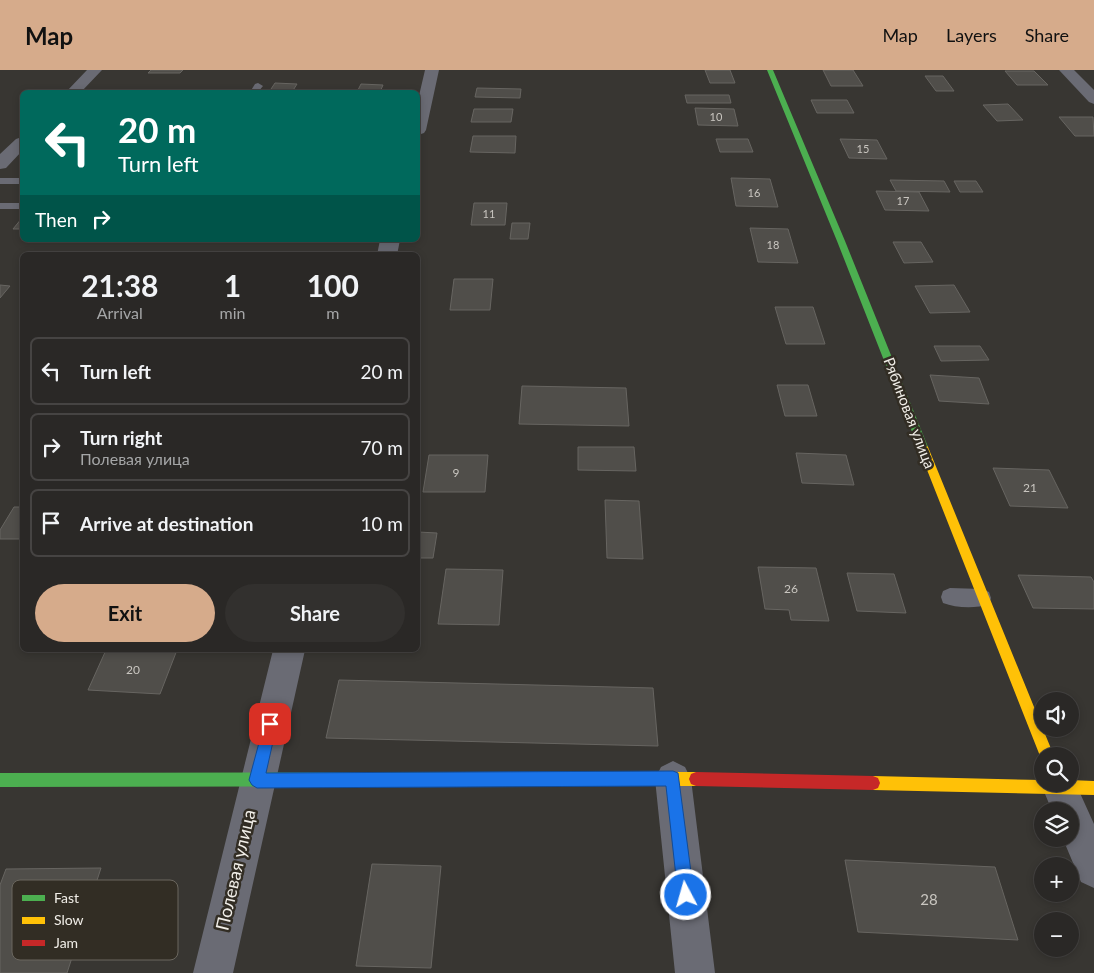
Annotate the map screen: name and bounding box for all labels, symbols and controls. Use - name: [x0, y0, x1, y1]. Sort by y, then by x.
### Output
- text: Map: [25, 21, 73, 50]
- text: Map: [882, 24, 918, 46]
- text: Layers: [946, 24, 997, 46]
- text: Share: [1025, 24, 1069, 46]
- text: 20 m: [118, 108, 196, 150]
- icon: left: [35, 110, 100, 175]
- house number: 10: [710, 110, 723, 123]
- house number: 15: [857, 142, 869, 155]
- text: Turn left: [118, 150, 199, 177]
- house number: 16: [748, 186, 760, 199]
- house number: 17: [897, 194, 909, 207]
- icon: right: [87, 205, 115, 233]
- house number: 11: [483, 207, 495, 220]
- text: Then: [35, 208, 77, 231]
- house number: 18: [767, 238, 779, 251]
- text: 21:38: [81, 267, 158, 303]
- text: 1: [224, 267, 241, 303]
- text: 100: [307, 267, 359, 303]
- text: Arrival: [97, 303, 143, 322]
- text: min: [220, 303, 246, 322]
- text: m: [326, 303, 339, 322]
- street label: Рябиновая улица: [880, 355, 939, 471]
- icon: left: [37, 357, 65, 385]
- text: Turn left: [80, 360, 151, 383]
- text: 20 m: [360, 360, 403, 383]
- text: Turn right: [80, 426, 162, 449]
- icon: right: [37, 433, 65, 461]
- text: 70 m: [360, 436, 403, 459]
- text: Полевая улица: [80, 449, 190, 468]
- house number: 9: [453, 465, 460, 480]
- house number: 21: [1023, 480, 1037, 495]
- icon: arrive: [37, 509, 65, 537]
- text: Arrive at destination: [80, 512, 253, 535]
- text: 10 m: [360, 512, 403, 535]
- house number: 26: [784, 581, 798, 596]
- button: Exit: [35, 584, 215, 642]
- button: Share: [225, 584, 405, 642]
- house number: 20: [126, 662, 140, 677]
- map controls: [1034, 692, 1079, 957]
- button: sound: [1034, 692, 1079, 737]
- pin: [249, 703, 291, 745]
- icon: arrive: [256, 710, 284, 738]
- button: search: [1034, 747, 1079, 792]
- button: layers: [1034, 802, 1079, 847]
- street label: Полевая улица: [210, 807, 260, 932]
- button: +: [1034, 857, 1079, 902]
- position arrow: [659, 868, 711, 920]
- legend: [12, 880, 178, 960]
- text: Fast: [54, 889, 79, 906]
- house number: 28: [920, 890, 938, 908]
- text: Slow: [54, 911, 84, 928]
- button: −: [1034, 912, 1079, 957]
- text: Jam: [54, 934, 78, 951]

